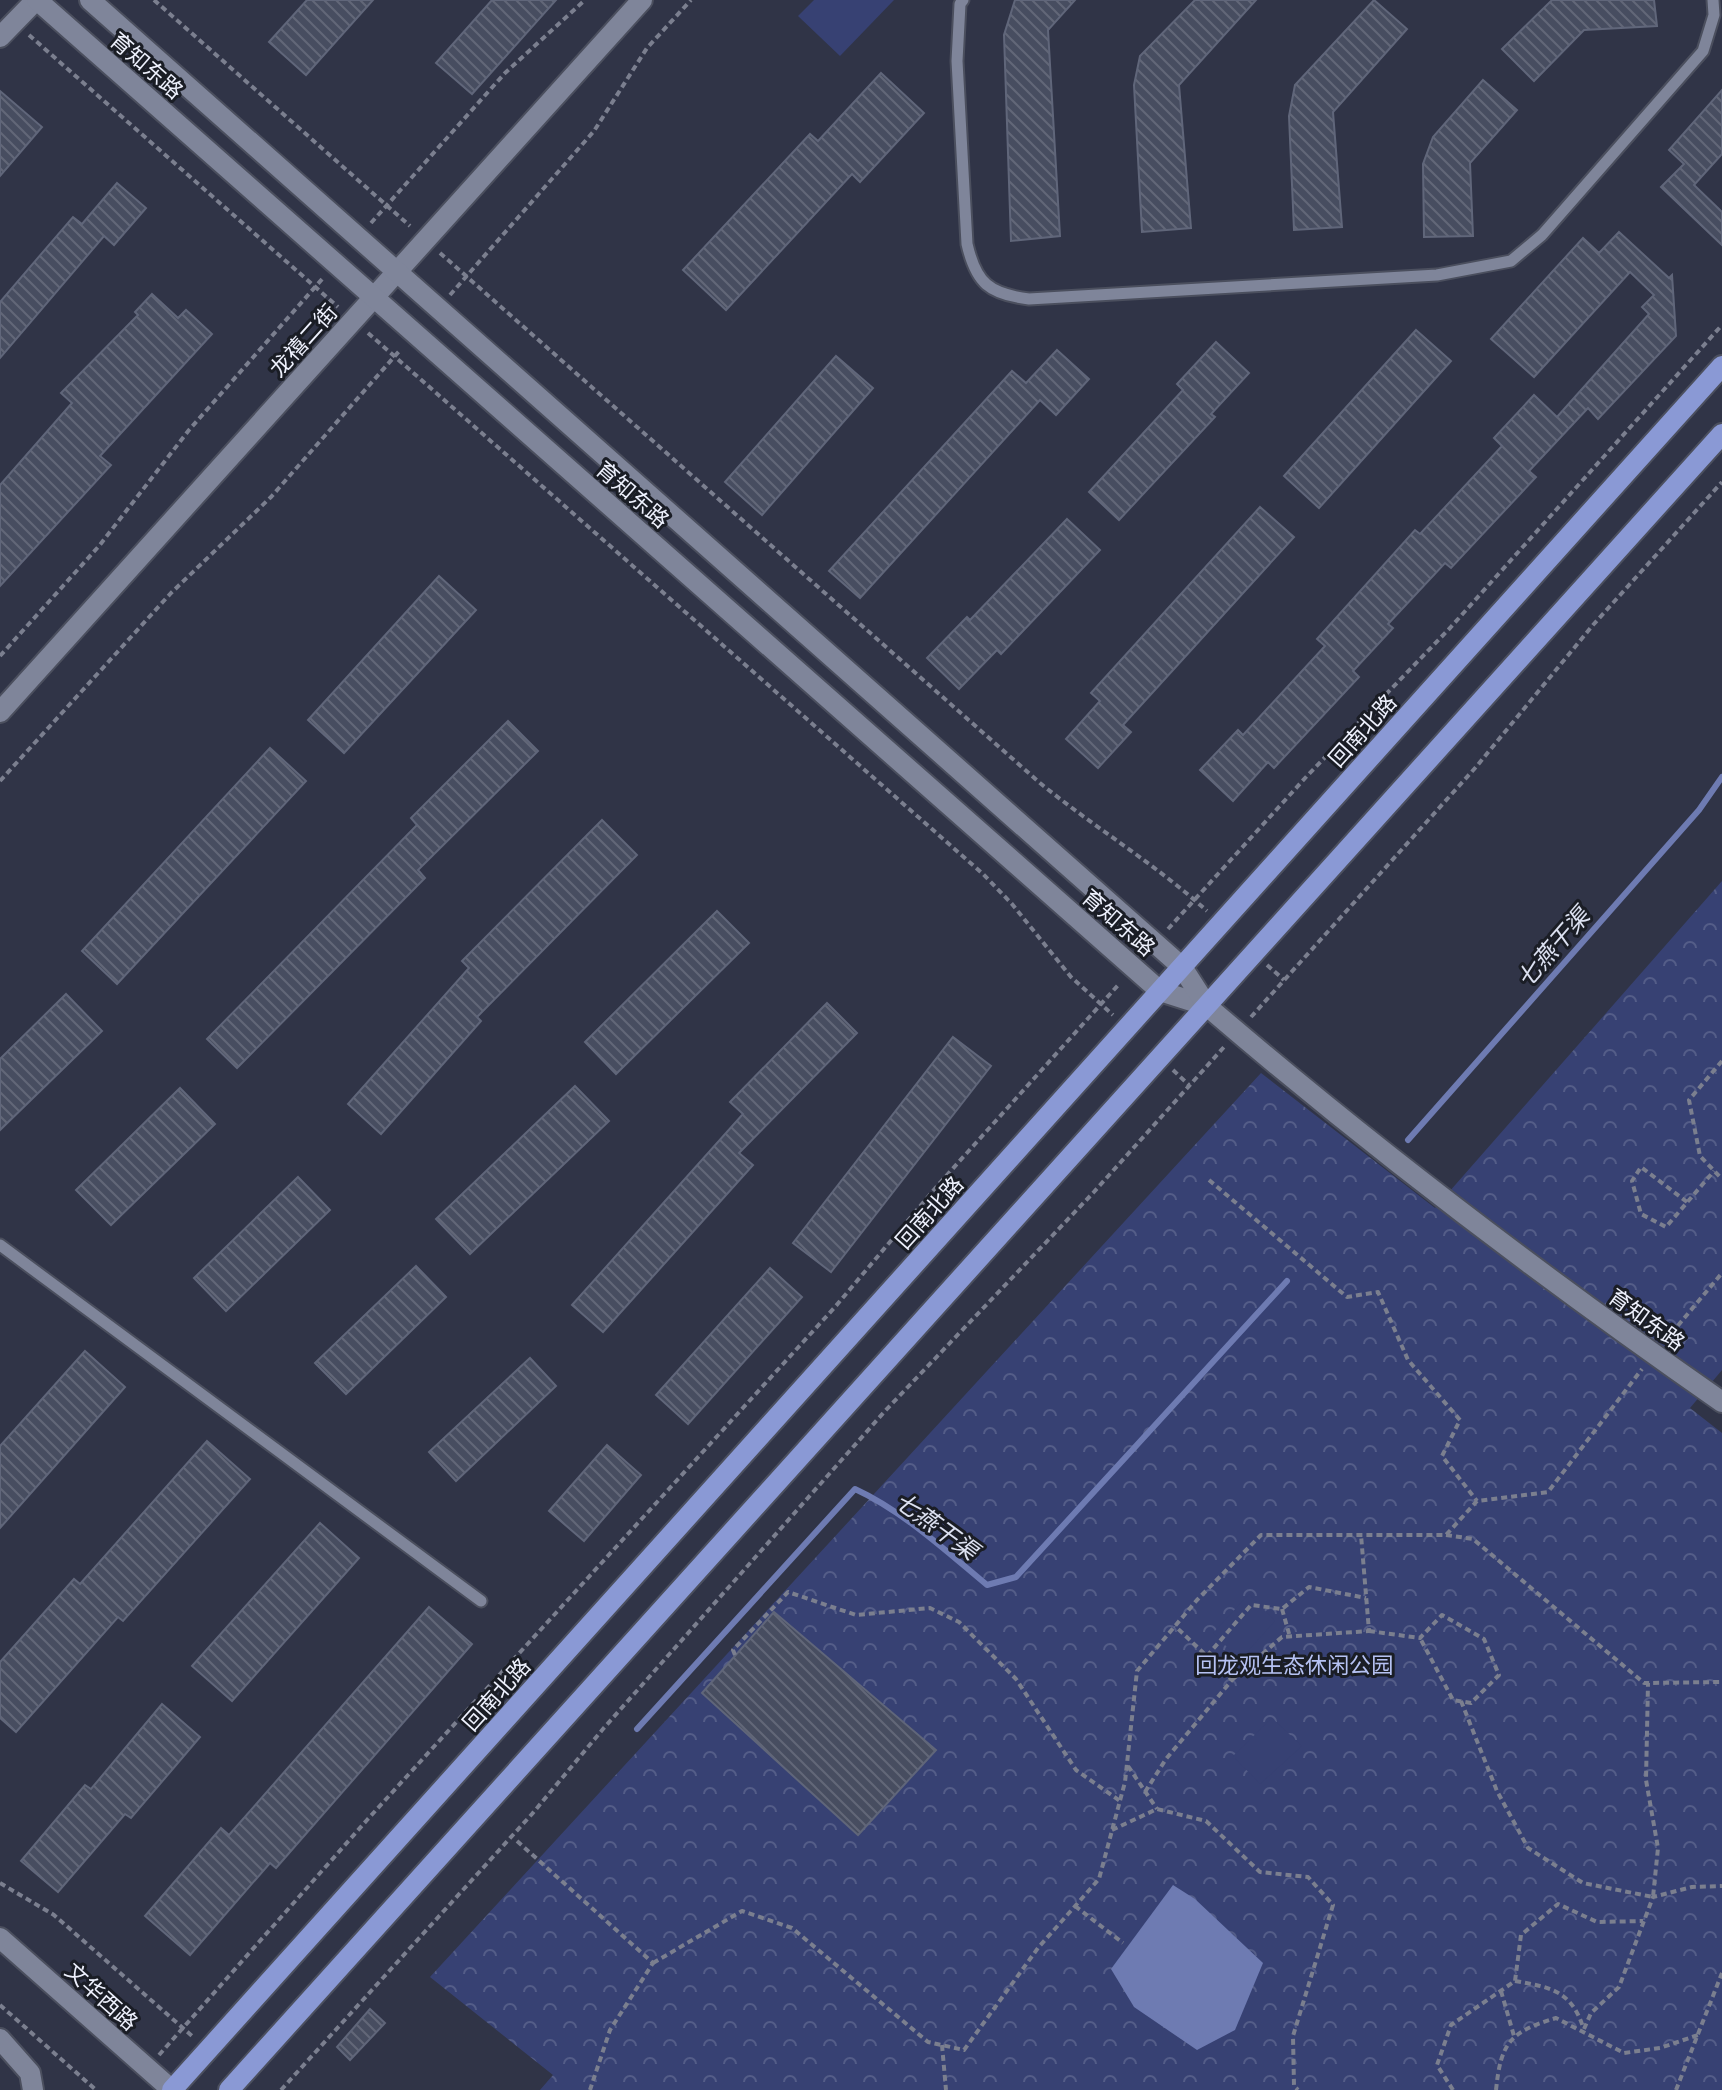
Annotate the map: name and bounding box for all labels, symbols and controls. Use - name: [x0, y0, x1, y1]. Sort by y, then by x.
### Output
- street label: 育知东路: [105, 26, 189, 104]
- street label: 龙禧二街: [264, 298, 342, 382]
- street label: 育知东路: [591, 455, 675, 533]
- street label: 回南北路: [1323, 688, 1401, 772]
- street label: 育知东路: [1077, 883, 1161, 961]
- water label: 七燕干渠: [1510, 899, 1596, 993]
- street label: 回南北路: [890, 1170, 968, 1254]
- street label: 育知东路: [1603, 1282, 1691, 1356]
- water label: 七燕干渠: [890, 1485, 987, 1567]
- park label: 回龙观生态休闲公园: [1195, 1651, 1393, 1678]
- street label: 回南北路: [457, 1652, 535, 1736]
- street label: 文华西路: [60, 1957, 144, 2035]

